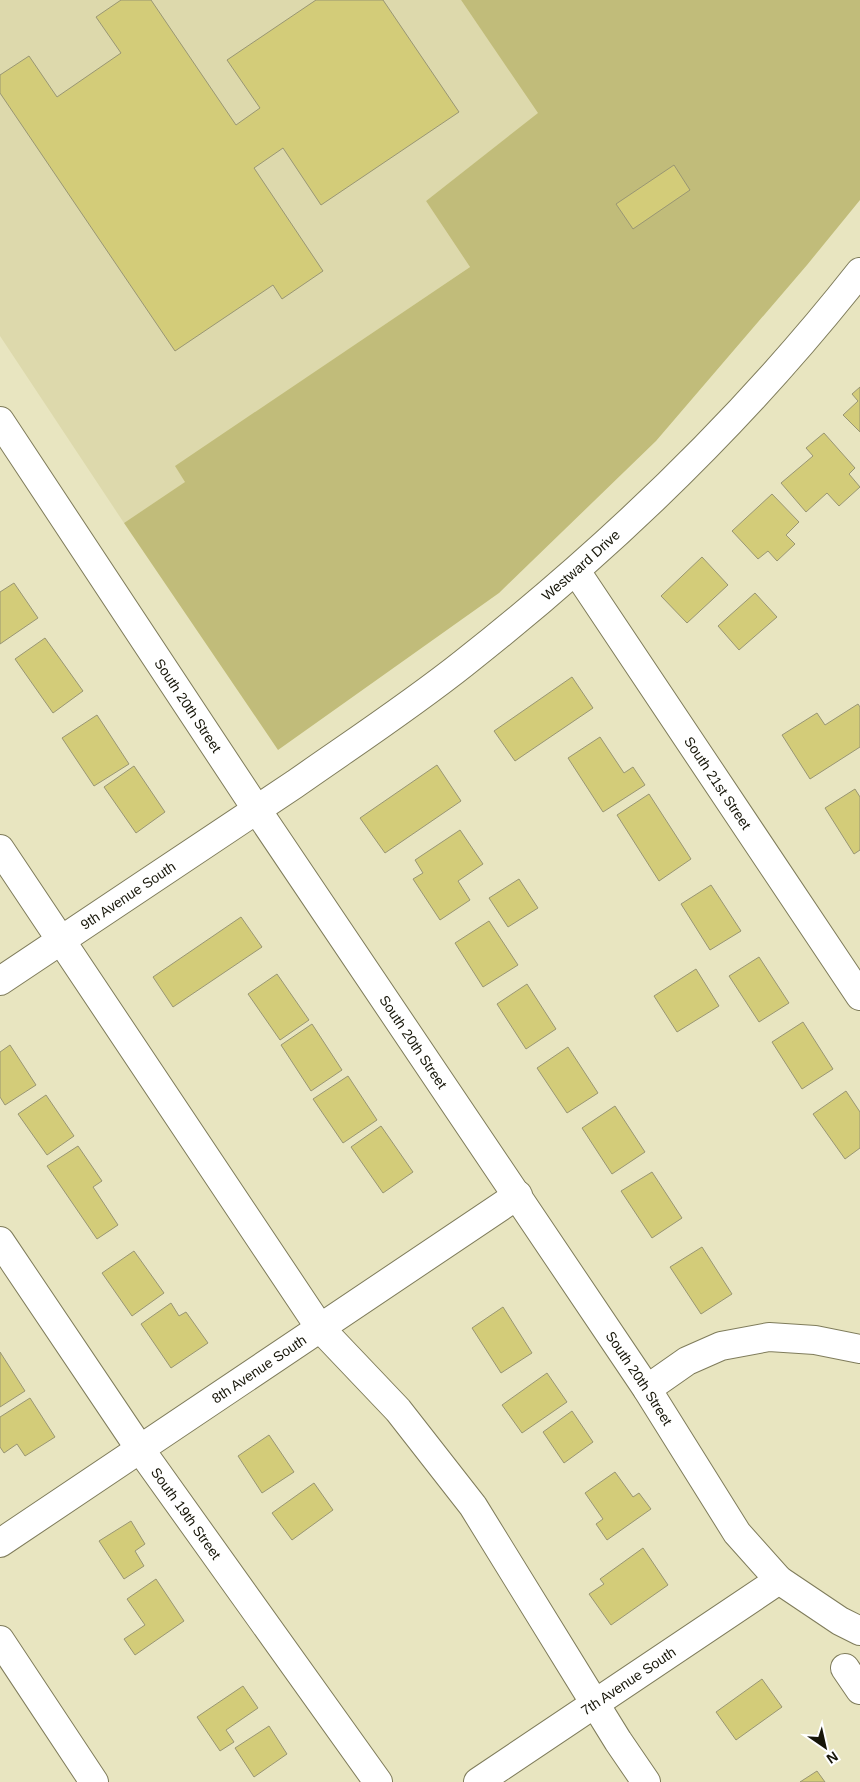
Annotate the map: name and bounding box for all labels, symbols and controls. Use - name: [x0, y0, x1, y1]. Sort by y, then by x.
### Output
- street label: Westward Drive: [539, 526, 623, 604]
- street label: South 20th Street: [151, 656, 225, 756]
- street label: South 21st Street: [681, 734, 754, 833]
- street label: 9th Avenue South: [78, 858, 178, 933]
- street label: South 20th Street: [376, 992, 450, 1092]
- street label: South 20th Street: [602, 1328, 676, 1428]
- street label: 8th Avenue South: [209, 1332, 309, 1406]
- street label: South 19th Street: [148, 1464, 224, 1563]
- street label: 7th Avenue South: [578, 1644, 679, 1719]
- north arrow: [800, 1722, 850, 1772]
- text: N: [824, 1748, 841, 1767]

